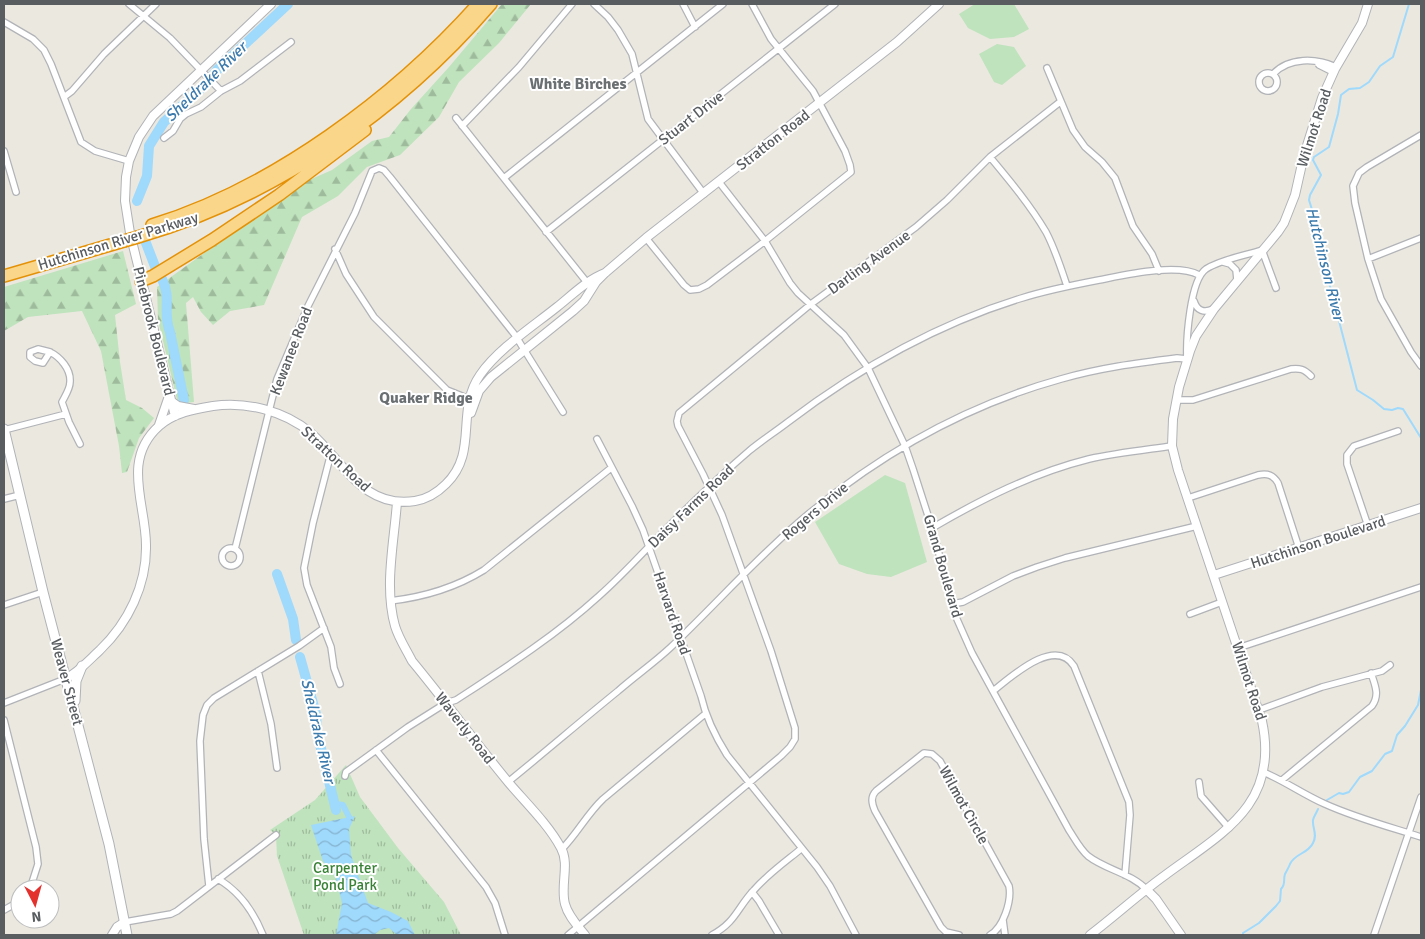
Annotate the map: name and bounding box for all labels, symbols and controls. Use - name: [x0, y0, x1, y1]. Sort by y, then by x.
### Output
- water label: Sheldrake River: [161, 36, 253, 126]
- district label: White Birches: [529, 74, 627, 94]
- street label: Wilmot Road: [1293, 86, 1335, 170]
- street label: Stuart Drive: [655, 87, 727, 149]
- street label: Stratton Road: [733, 106, 813, 174]
- water label: Hutchinson River: [1301, 205, 1349, 325]
- street label: Hutchinson River Parkway: [36, 208, 200, 274]
- street label: Darling Avenue: [824, 226, 914, 298]
- street label: Pinebrook Boulevard: [129, 265, 179, 397]
- street label: Kewanee Road: [266, 304, 316, 398]
- district label: Quaker Ridge: [379, 388, 473, 408]
- street label: Stratton Road: [298, 422, 374, 496]
- street label: Daisy Farms Road: [644, 460, 738, 552]
- street label: Rogers Drive: [778, 478, 852, 544]
- street label: Grand Boulevard: [920, 512, 966, 620]
- street label: Hutchinson Boulevard: [1248, 512, 1388, 572]
- street label: Harvard Road: [649, 569, 695, 657]
- street label: Weaver Street: [47, 637, 87, 727]
- street label: Wilmot Road: [1228, 639, 1270, 723]
- water label: Sheldrake River: [296, 677, 340, 787]
- street label: Waverly Road: [431, 689, 499, 767]
- street label: Wilmot Circle: [935, 763, 993, 847]
- park label: Carpenter Pond Park: [313, 859, 378, 894]
- north arrow: [10, 879, 60, 929]
- text: N: [31, 907, 42, 925]

